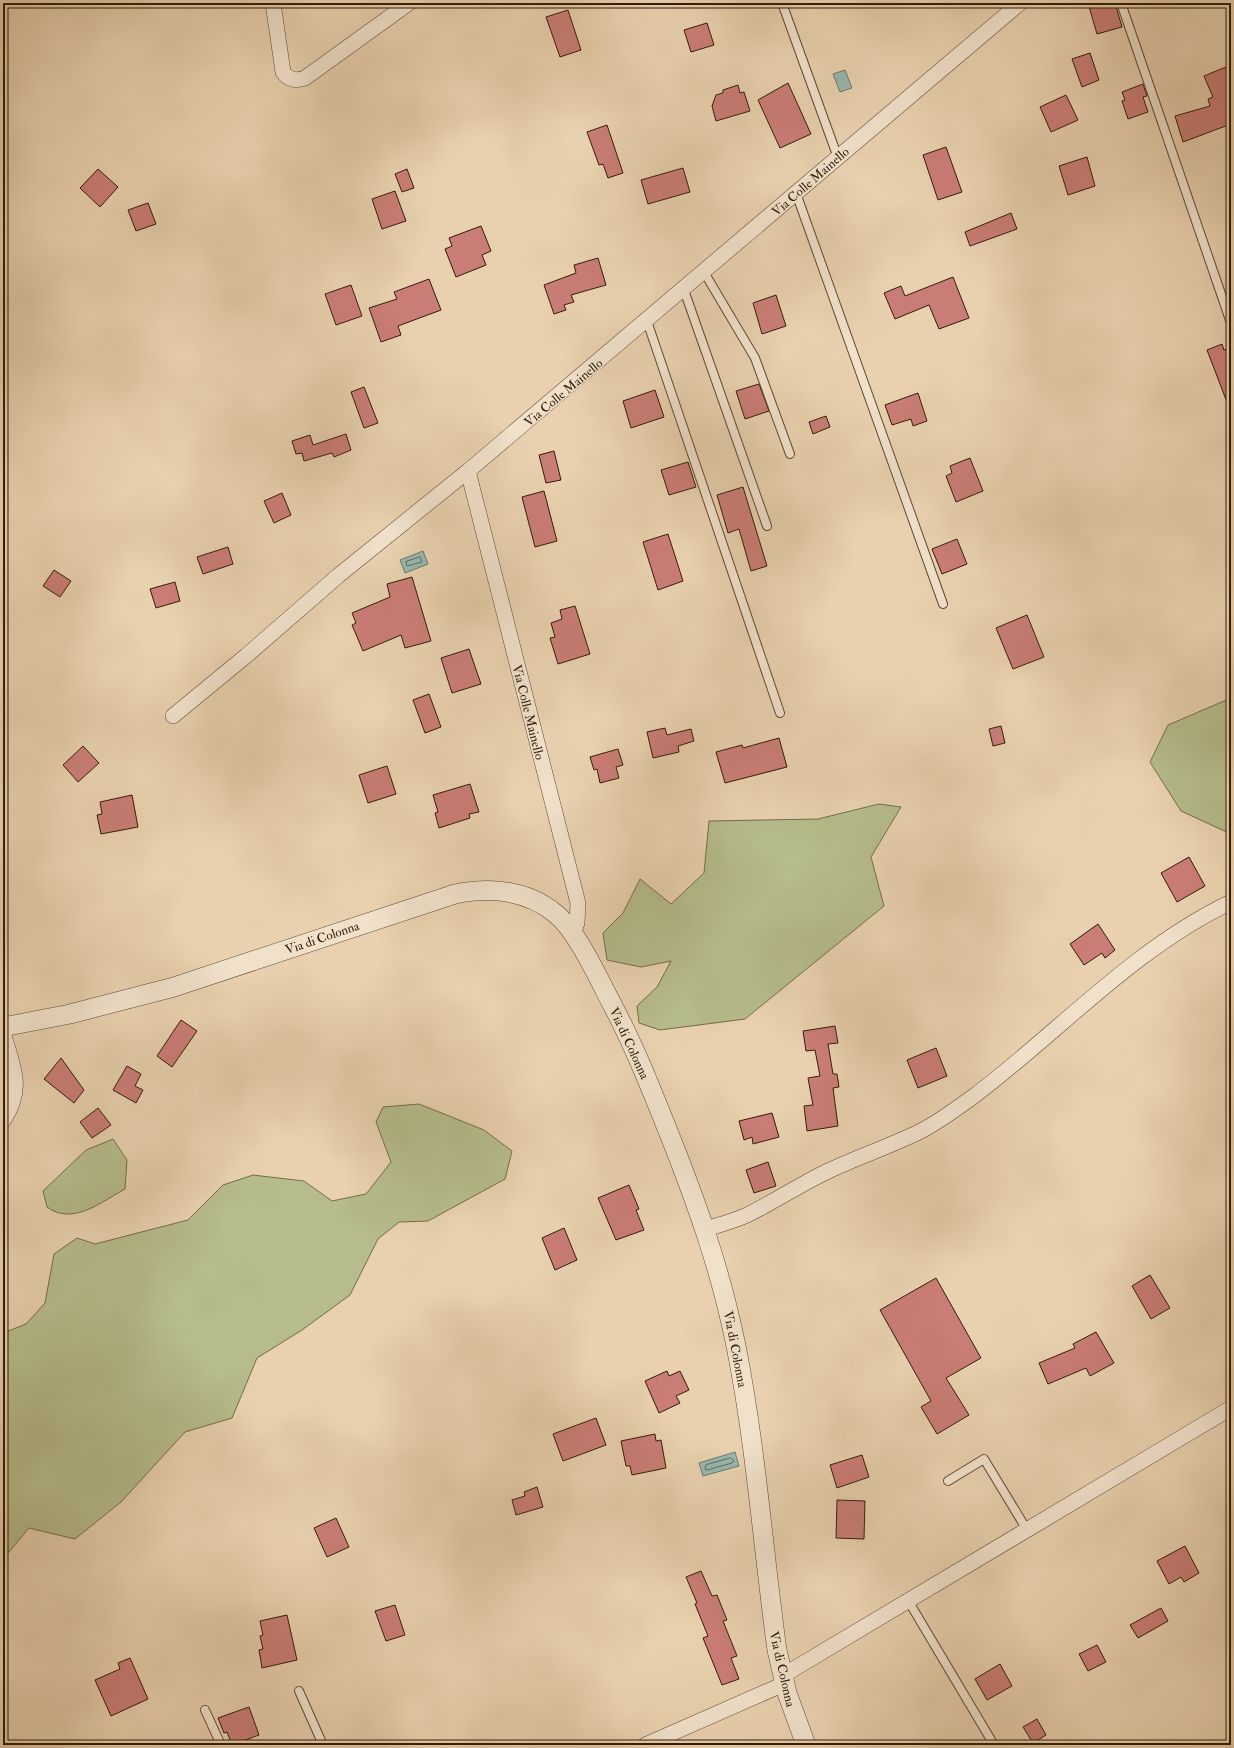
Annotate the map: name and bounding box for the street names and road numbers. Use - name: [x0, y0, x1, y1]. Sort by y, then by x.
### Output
- street label: Via Colle Mainello: [769, 144, 853, 220]
- street label: Via Colle Mainello: [521, 355, 606, 430]
- street label: Via Colle Mainello: [508, 663, 548, 761]
- street label: Via di Colonna: [283, 918, 362, 958]
- street label: Via di Colonna: [606, 1005, 653, 1082]
- street label: Via di Colonna: [720, 1310, 750, 1389]
- street label: Via di Colonna: [766, 1630, 799, 1709]

